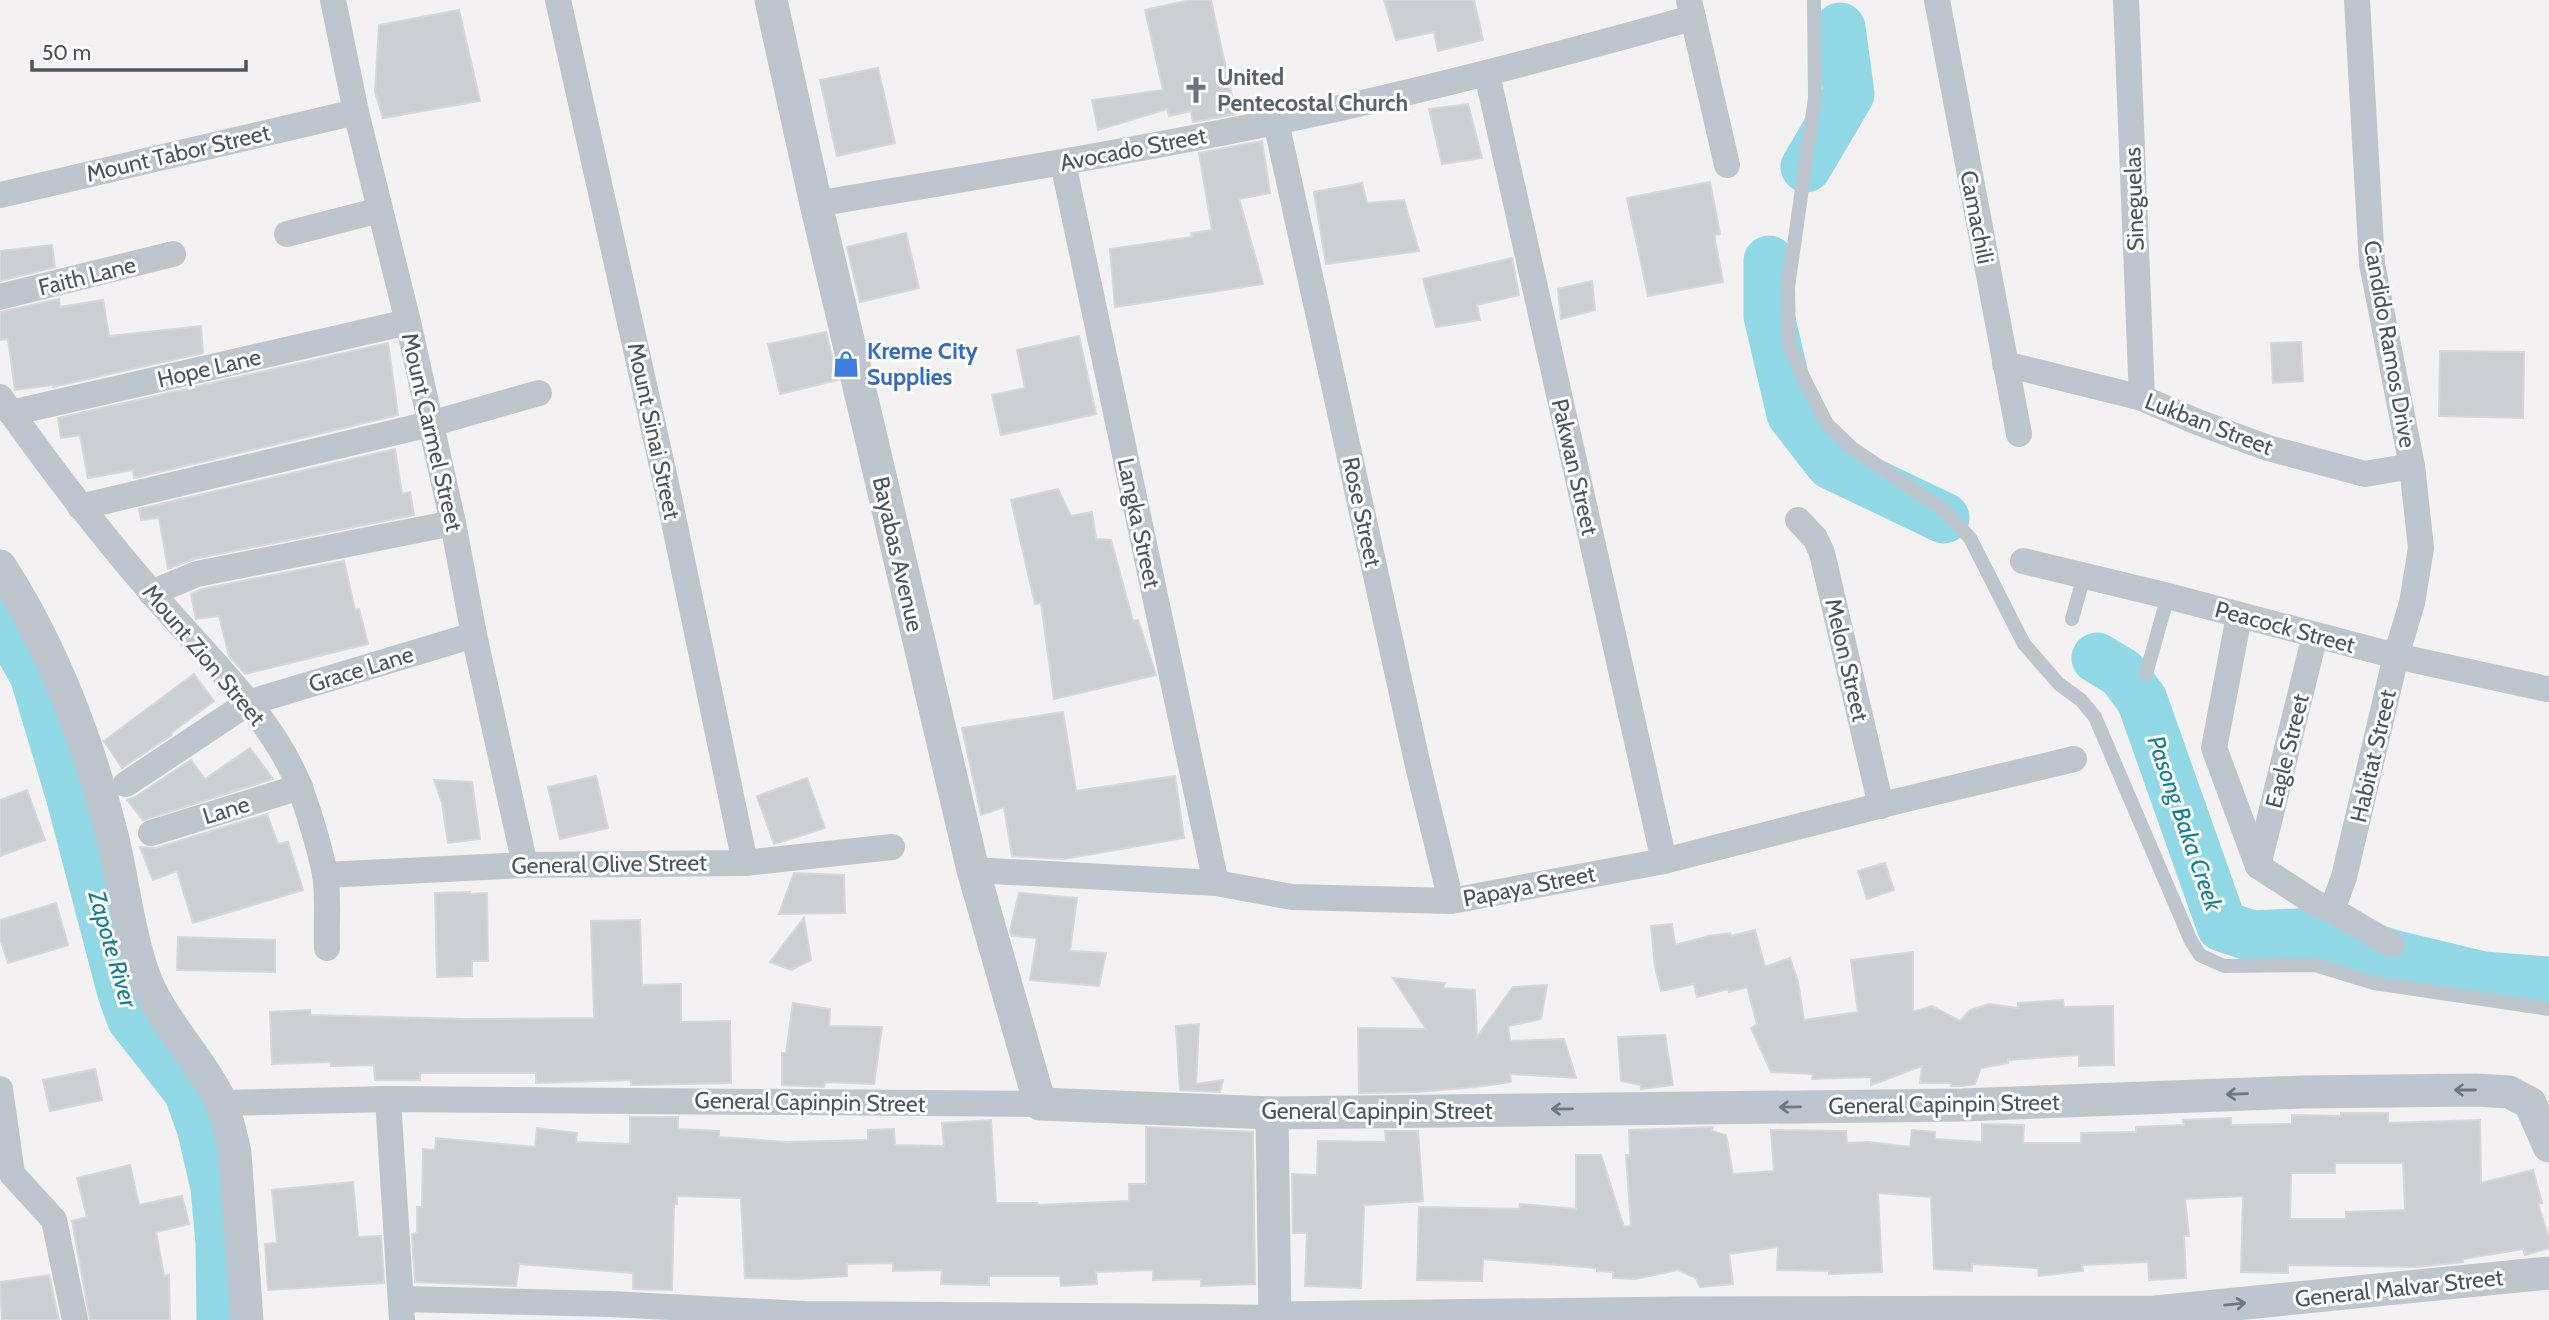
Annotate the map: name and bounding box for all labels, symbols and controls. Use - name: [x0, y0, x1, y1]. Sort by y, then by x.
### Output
- scale bar: [32, 28, 245, 72]
- text: 50 m: [42, 40, 91, 65]
- place label: United Pentecostal Church: [1217, 63, 1408, 117]
- church icon: United Pentecostal Church: [1181, 75, 1211, 105]
- street label: Mount Tabor Street: [83, 118, 273, 188]
- street label: Avocado Street: [1058, 121, 1209, 177]
- street label: Sineguelas: [2118, 147, 2150, 251]
- street label: Camachili: [1954, 168, 2000, 266]
- street label: Candido Ramos Drive: [2358, 238, 2422, 450]
- street label: Faith Lane: [35, 250, 139, 302]
- street label: Mount Carmel Street: [396, 330, 469, 534]
- place label: Kreme City Supplies: [867, 337, 979, 391]
- street label: Mount Sinai Street: [622, 340, 686, 522]
- street label: Hope Lane: [154, 342, 264, 394]
- shop icon: Kreme City Supplies: [831, 349, 861, 379]
- street label: Lukban Street: [2141, 387, 2277, 461]
- street label: Pakwan Street: [1546, 396, 1604, 538]
- street label: Rose Street: [1337, 454, 1387, 570]
- street label: Langka Street: [1112, 455, 1167, 591]
- street label: Bayabas Avenue: [867, 474, 929, 634]
- street label: Mount Zion Street: [137, 579, 271, 732]
- street label: Peacock Street: [2212, 595, 2358, 659]
- street label: Melon Street: [1819, 596, 1875, 724]
- street label: Grace Lane: [305, 640, 417, 698]
- street label: Habitat Street: [2344, 687, 2402, 825]
- street label: Eagle Street: [2259, 691, 2315, 811]
- water label: Pasong Baka Creek: [2141, 732, 2229, 915]
- street label: Lane: [199, 790, 253, 830]
- street label: General Olive Street: [511, 848, 707, 880]
- street label: Papaya Street: [1461, 859, 1598, 913]
- water label: Zapote River: [82, 886, 144, 1012]
- one-way arrow: [2454, 1083, 2477, 1097]
- street label: General Capinpin Street: [694, 1086, 926, 1118]
- street label: General Capinpin Street: [1828, 1088, 2060, 1120]
- one-way arrow: [2226, 1088, 2249, 1101]
- street label: General Capinpin Street: [1261, 1097, 1493, 1125]
- one-way arrow: [1778, 1100, 1801, 1114]
- one-way arrow: [1551, 1102, 1574, 1116]
- street label: General Malvar Street: [2294, 1263, 2505, 1313]
- one-way arrow: [2223, 1297, 2246, 1310]

